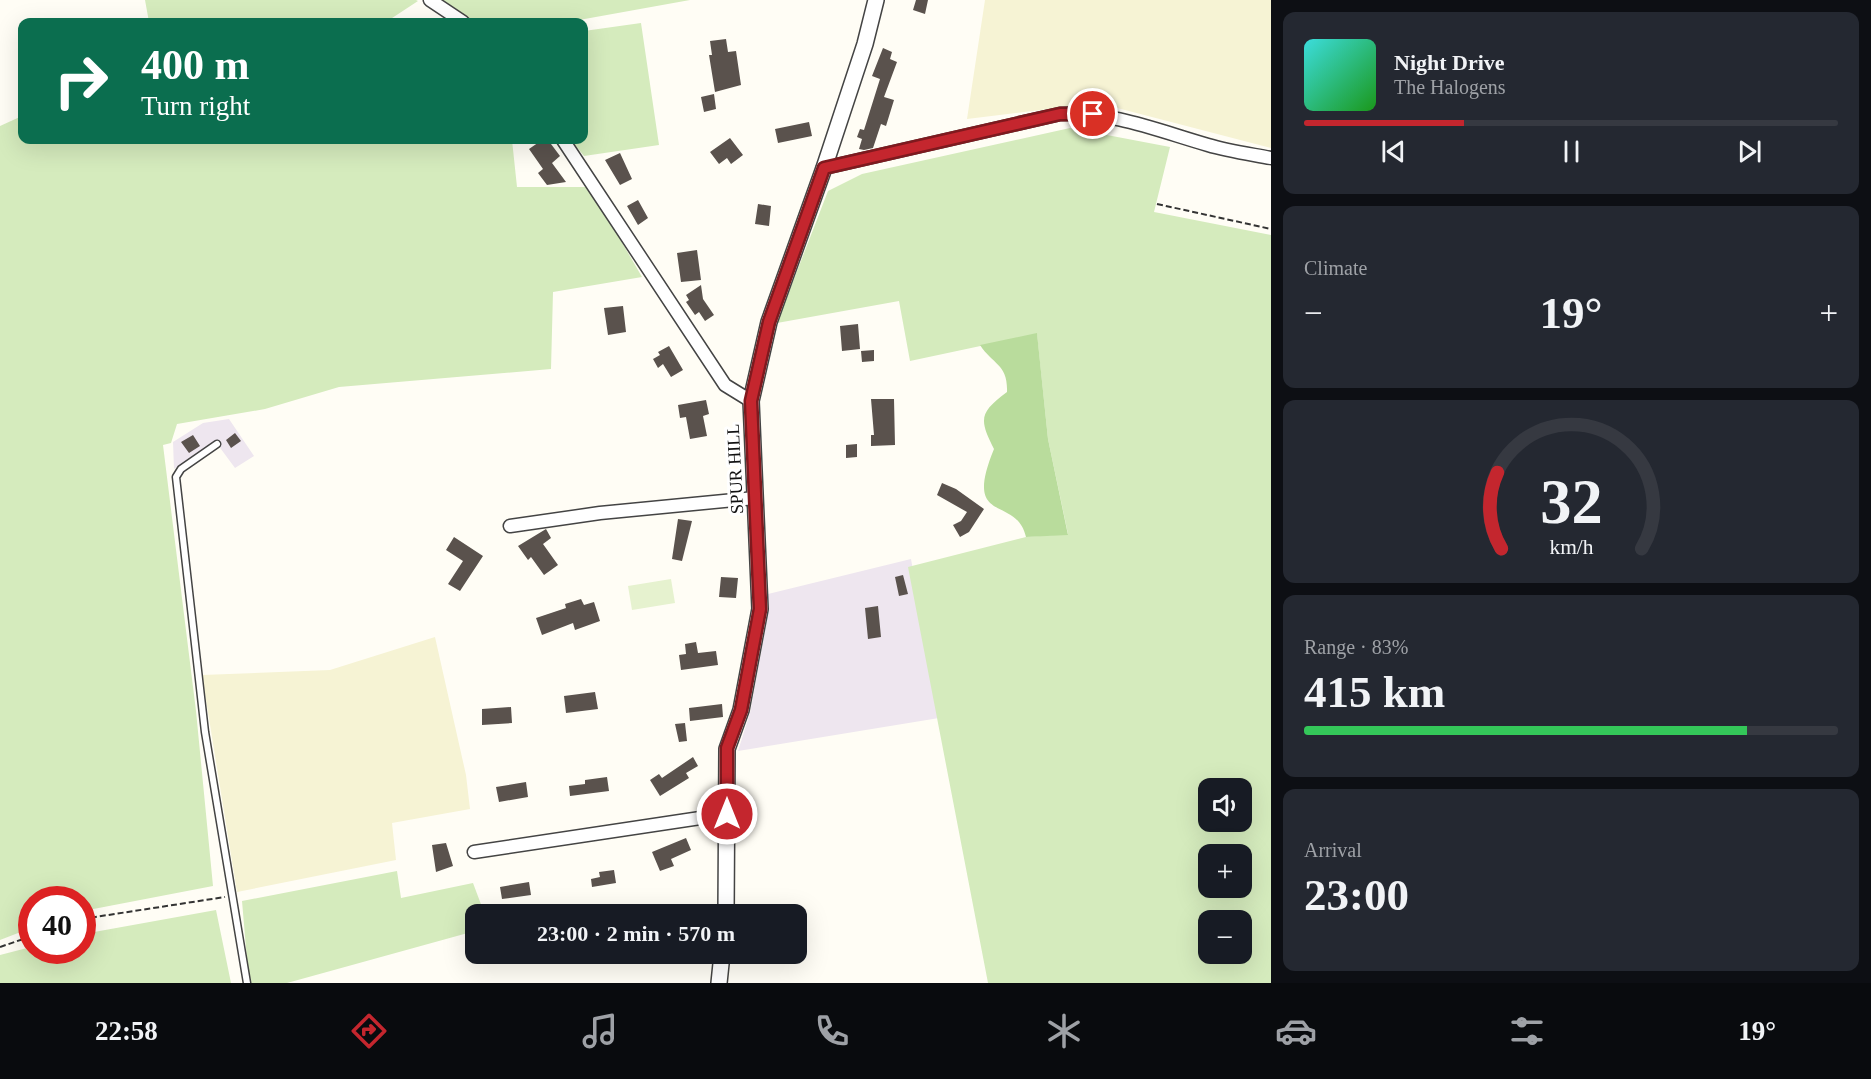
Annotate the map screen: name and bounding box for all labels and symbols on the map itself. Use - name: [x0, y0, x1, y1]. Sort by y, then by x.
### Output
- pin: [1067, 88, 1118, 139]
- street label: SPUR HILL: [723, 423, 747, 515]
- position arrow: [695, 782, 759, 846]
- speed limit sign: 40: [18, 886, 96, 964]

